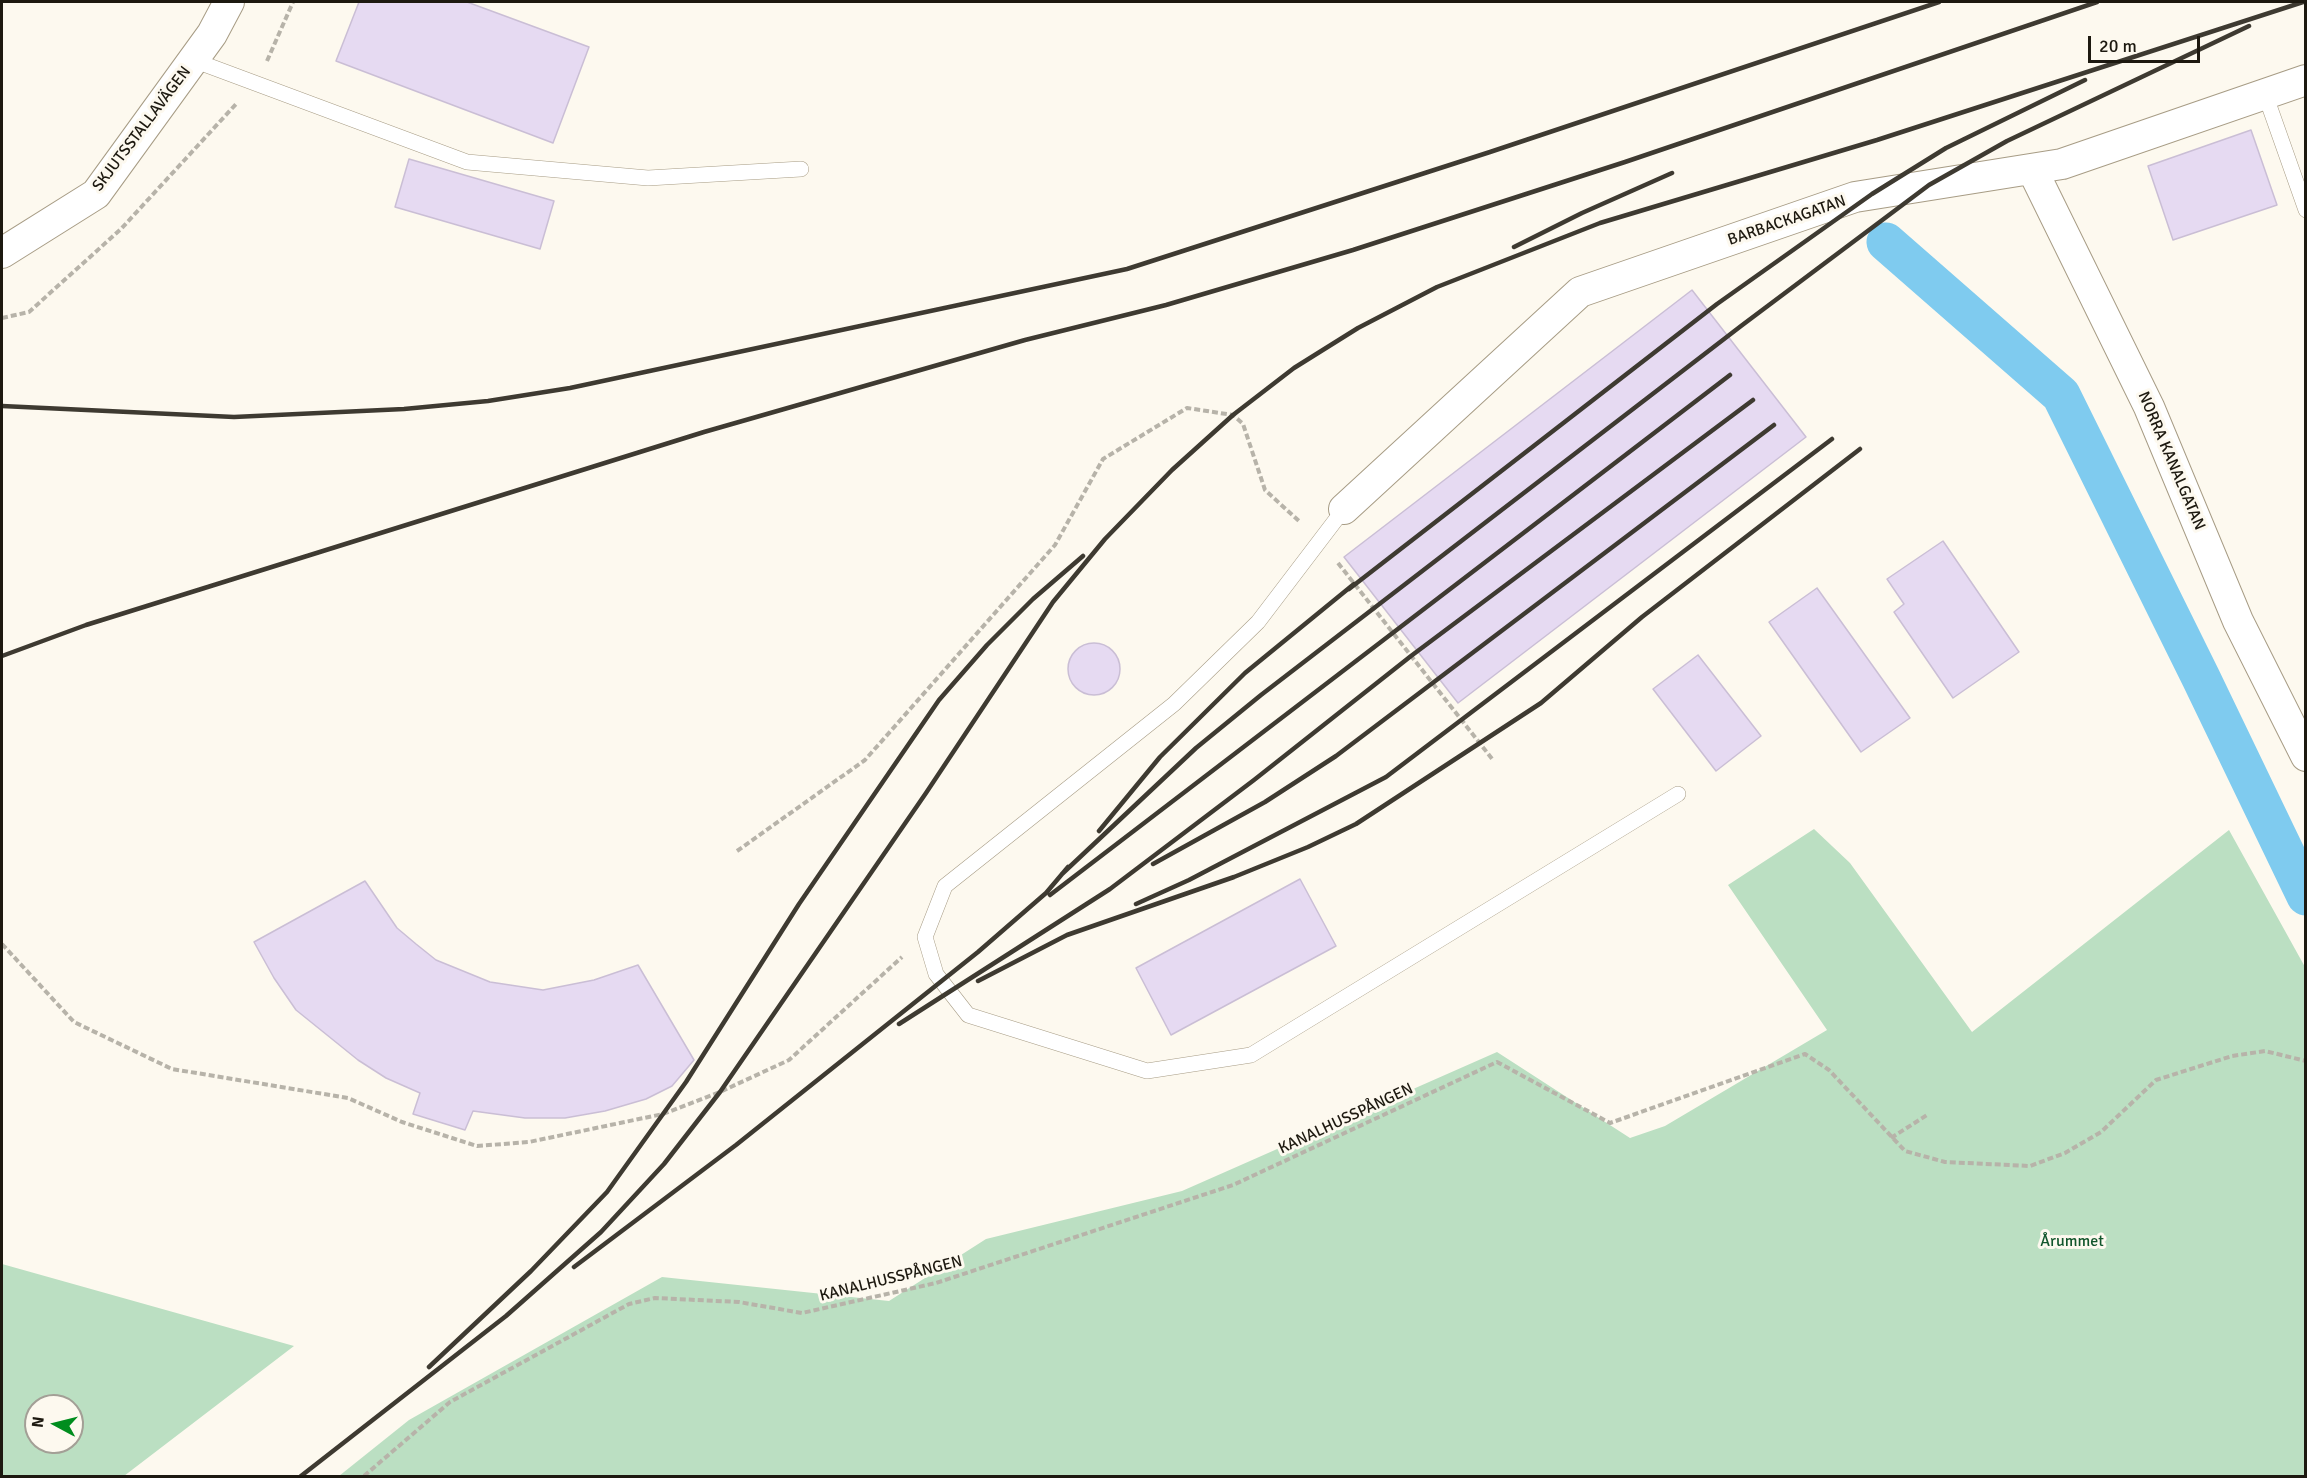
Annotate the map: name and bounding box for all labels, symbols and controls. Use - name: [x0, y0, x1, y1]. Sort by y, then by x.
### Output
- scale bar: [2091, 24, 2204, 62]
- text: 20 m: [2099, 35, 2137, 57]
- street label: SKJUTSSTALLAVÄGEN: [89, 63, 195, 195]
- street label: BARBACKAGATAN: [1725, 192, 1849, 250]
- street label: NORRA KANALGATAN: [2133, 389, 2209, 533]
- street label: KANALHUSSPÅNGEN: [1276, 1079, 1416, 1159]
- park label: Årummet: [2040, 1232, 2104, 1252]
- street label: KANALHUSSPÅNGEN: [818, 1252, 964, 1306]
- north arrow: [24, 1394, 84, 1454]
- text: N: [28, 1415, 49, 1429]

